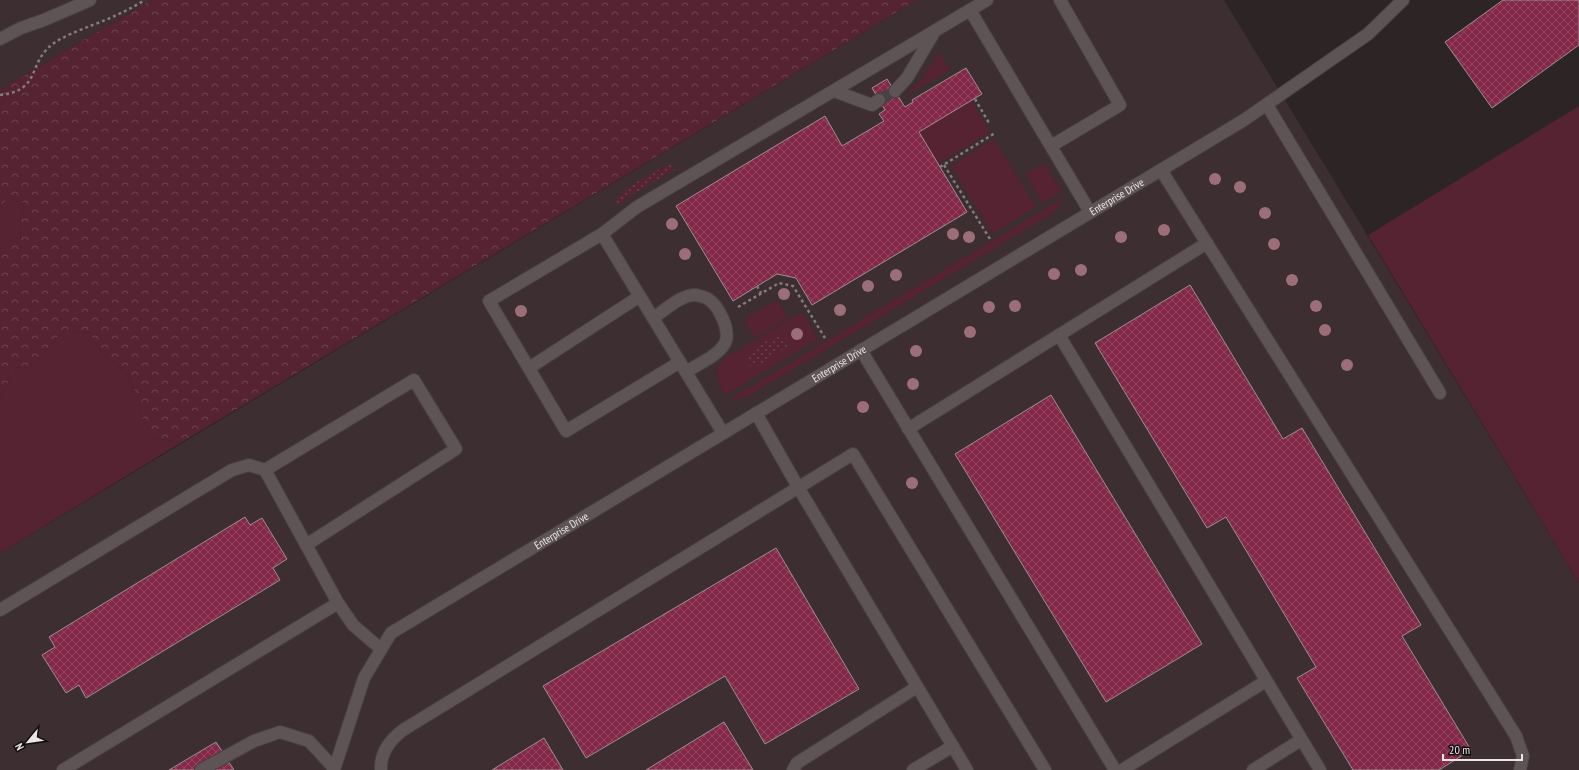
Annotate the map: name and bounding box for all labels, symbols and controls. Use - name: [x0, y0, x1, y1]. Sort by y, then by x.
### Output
- street label: Enterprise Drive: [1087, 175, 1147, 218]
- street label: Enterprise Drive: [809, 342, 869, 385]
- street label: Enterprise Drive: [532, 509, 591, 552]
- north arrow: [8, 722, 48, 762]
- scale bar: [1443, 736, 1522, 762]
- text: N: [12, 741, 27, 753]
- text: 20 m: [1449, 742, 1470, 757]

